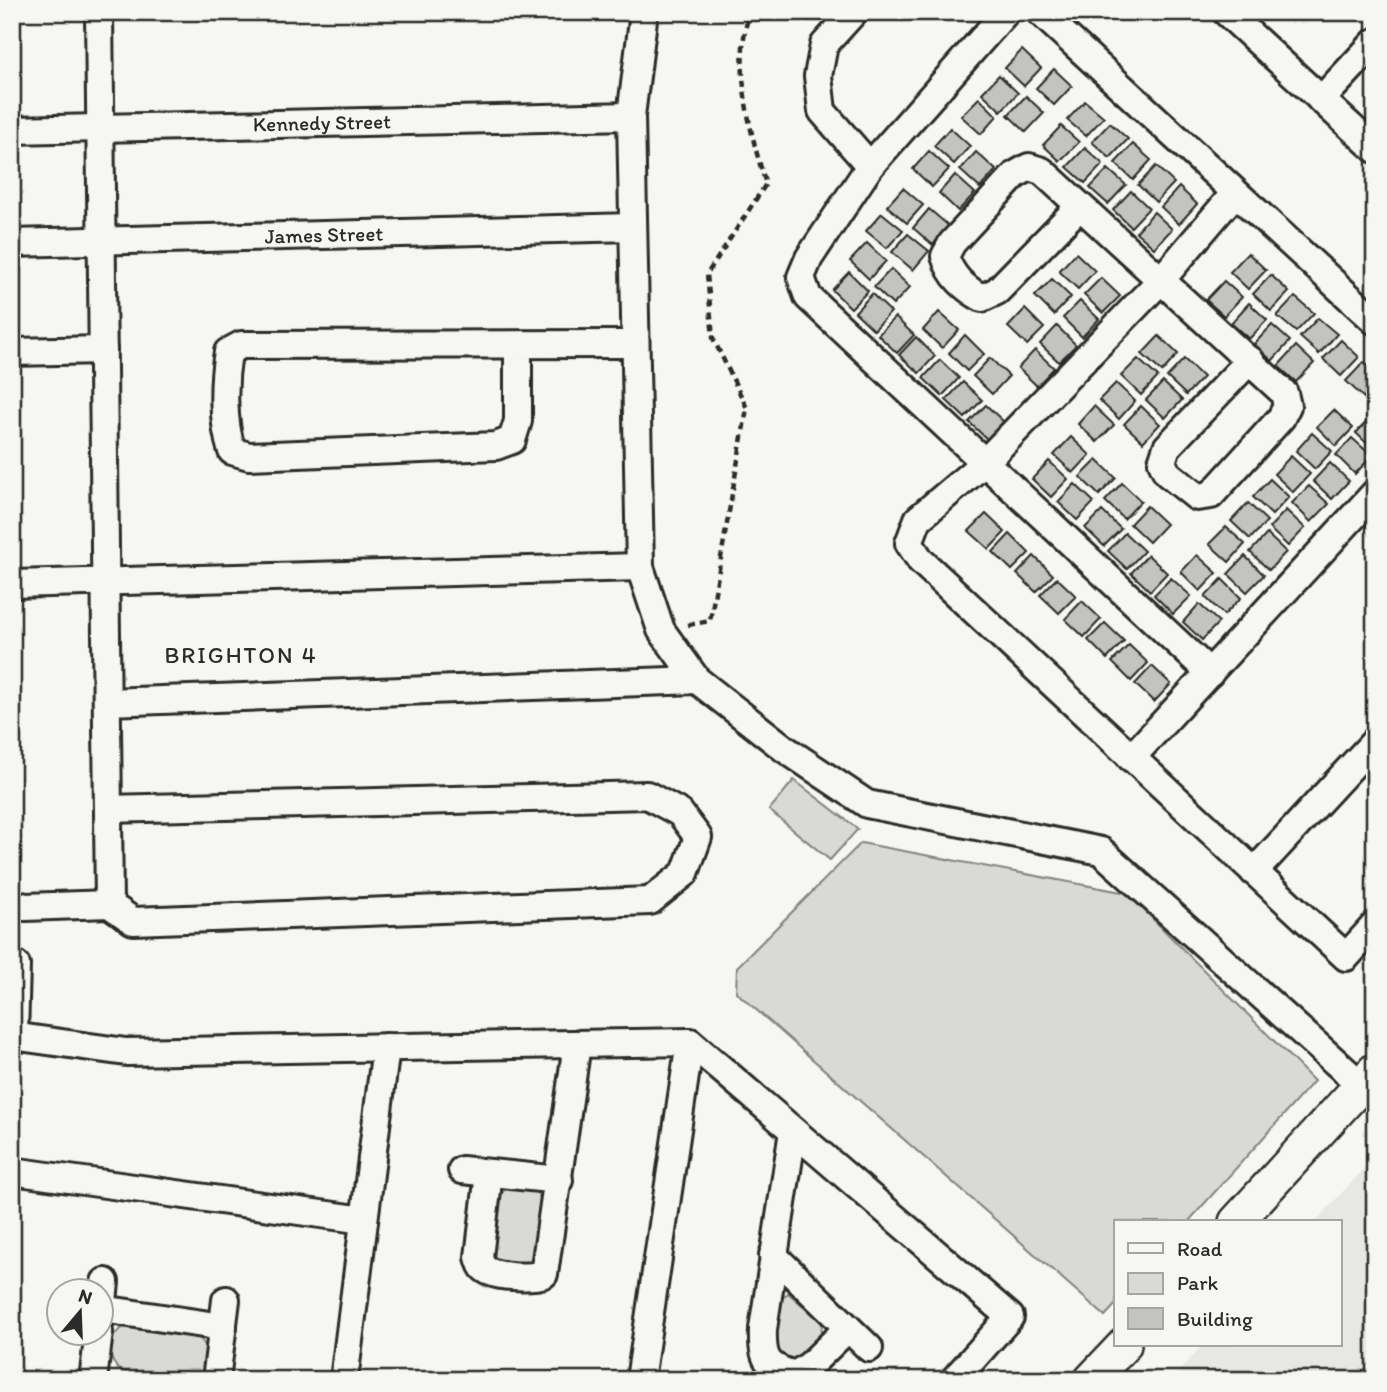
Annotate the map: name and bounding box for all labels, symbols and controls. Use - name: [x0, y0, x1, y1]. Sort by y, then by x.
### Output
- street label: Kennedy Street: [252, 108, 391, 137]
- street label: James Street: [264, 220, 384, 248]
- district label: BRIGHTON 4: [164, 641, 318, 669]
- legend: [1114, 1220, 1342, 1346]
- text: Road: [1177, 1236, 1223, 1261]
- text: Park: [1177, 1270, 1219, 1295]
- north arrow: [46, 1276, 116, 1346]
- text: N: [76, 1283, 95, 1309]
- text: Building: [1177, 1306, 1253, 1331]

